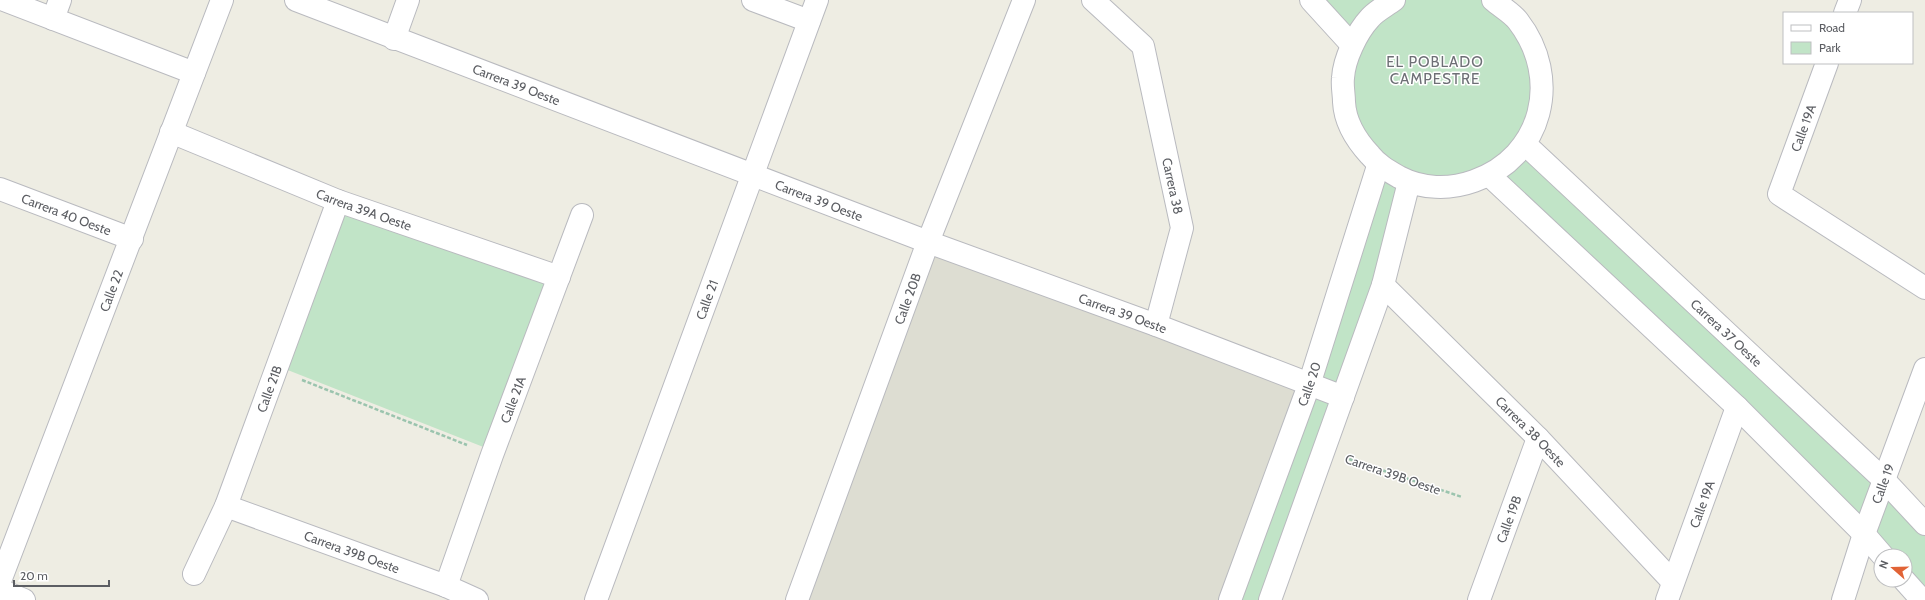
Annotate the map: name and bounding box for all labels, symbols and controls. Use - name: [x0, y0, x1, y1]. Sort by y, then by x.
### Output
- legend: [1783, 12, 1913, 64]
- text: Road: [1819, 20, 1845, 35]
- text: Park: [1819, 40, 1841, 55]
- district label: EL POBLADO CAMPESTRE: [1386, 53, 1484, 88]
- street label: Carrera 39 Oeste: [470, 60, 563, 109]
- street label: Calle 19A: [1787, 102, 1819, 154]
- street label: Carrera 38: [1159, 156, 1187, 216]
- street label: Carrera 39 Oeste: [773, 176, 865, 224]
- street label: Carrera 39A Oeste: [314, 185, 414, 234]
- street label: Carrera 40 Oeste: [19, 190, 114, 239]
- street label: Calle 22: [96, 267, 126, 314]
- street label: Calle 20B: [891, 270, 924, 326]
- street label: Calle 21: [692, 278, 721, 322]
- street label: Carrera 39 Oeste: [1077, 290, 1169, 337]
- street label: Carrera 37 Oeste: [1688, 295, 1766, 370]
- street label: Calle 20: [1294, 360, 1324, 408]
- street label: Calle 21B: [253, 363, 285, 414]
- street label: Calle 21A: [497, 374, 529, 425]
- street label: Carrera 38 Oeste: [1492, 393, 1569, 471]
- street label: Carrera 39B Oeste: [1343, 450, 1443, 498]
- street label: Calle 19: [1868, 461, 1897, 506]
- street label: Calle 19A: [1686, 478, 1718, 530]
- street label: Calle 19B: [1492, 493, 1524, 545]
- street label: Carrera 39B Oeste: [302, 527, 402, 577]
- north arrow: [1873, 548, 1913, 588]
- text: N: [1876, 559, 1892, 571]
- scale bar: [14, 562, 109, 588]
- text: 20 m: [20, 568, 48, 583]

